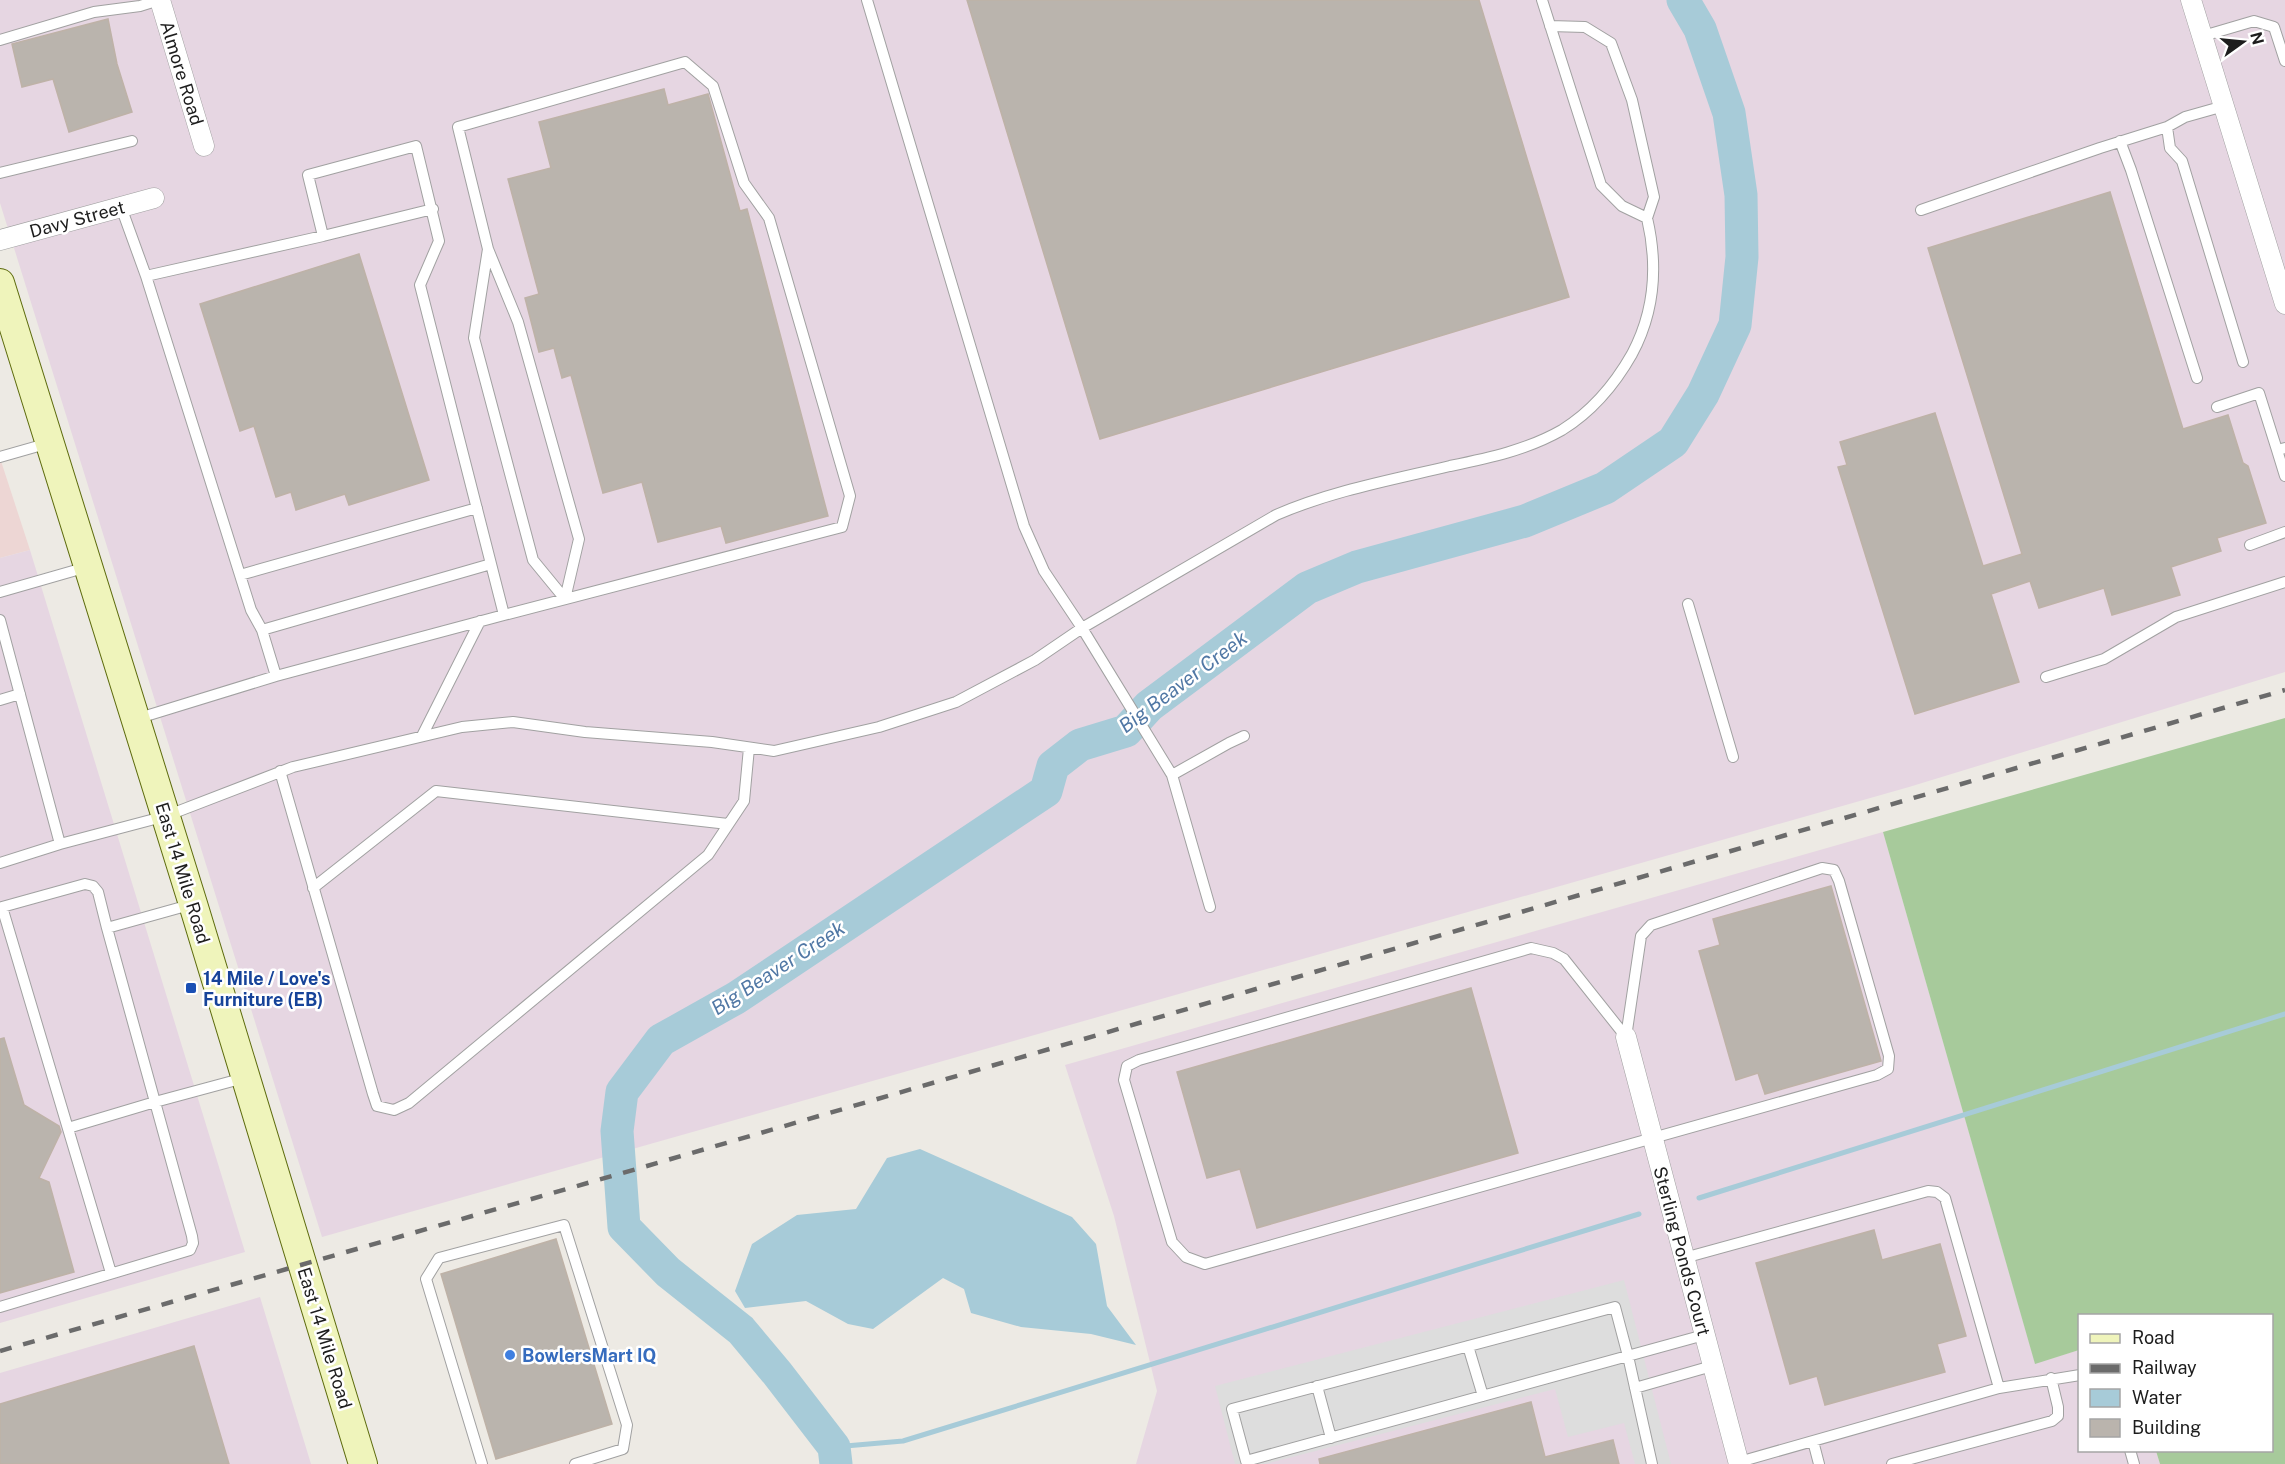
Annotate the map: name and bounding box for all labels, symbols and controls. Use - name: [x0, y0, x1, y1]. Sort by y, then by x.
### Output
- north arrow: [2213, 12, 2273, 72]
- street label: Almore Road: [156, 18, 208, 128]
- text: N: [2246, 30, 2268, 47]
- street label: Davy Street: [27, 196, 127, 242]
- water label: Big Beaver Creek: [1114, 626, 1252, 738]
- street label: East 14 Mile Road: [151, 800, 215, 946]
- water label: Big Beaver Creek: [707, 916, 849, 1020]
- place label: 14 Mile / Love's Furniture (EB): [203, 968, 330, 1010]
- marker: 14 Mile / Love's Furniture (EB): [184, 981, 198, 995]
- street label: Sterling Ponds Court: [1649, 1164, 1715, 1338]
- street label: East 14 Mile Road: [293, 1265, 357, 1411]
- legend: [2078, 1314, 2273, 1452]
- text: Road: [2132, 1327, 2175, 1348]
- place label: BowlersMart IQ: [522, 1345, 656, 1366]
- marker: BowlersMart IQ: [503, 1348, 517, 1362]
- text: Railway: [2132, 1357, 2197, 1378]
- text: Water: [2132, 1387, 2182, 1408]
- text: Building: [2132, 1417, 2201, 1438]

